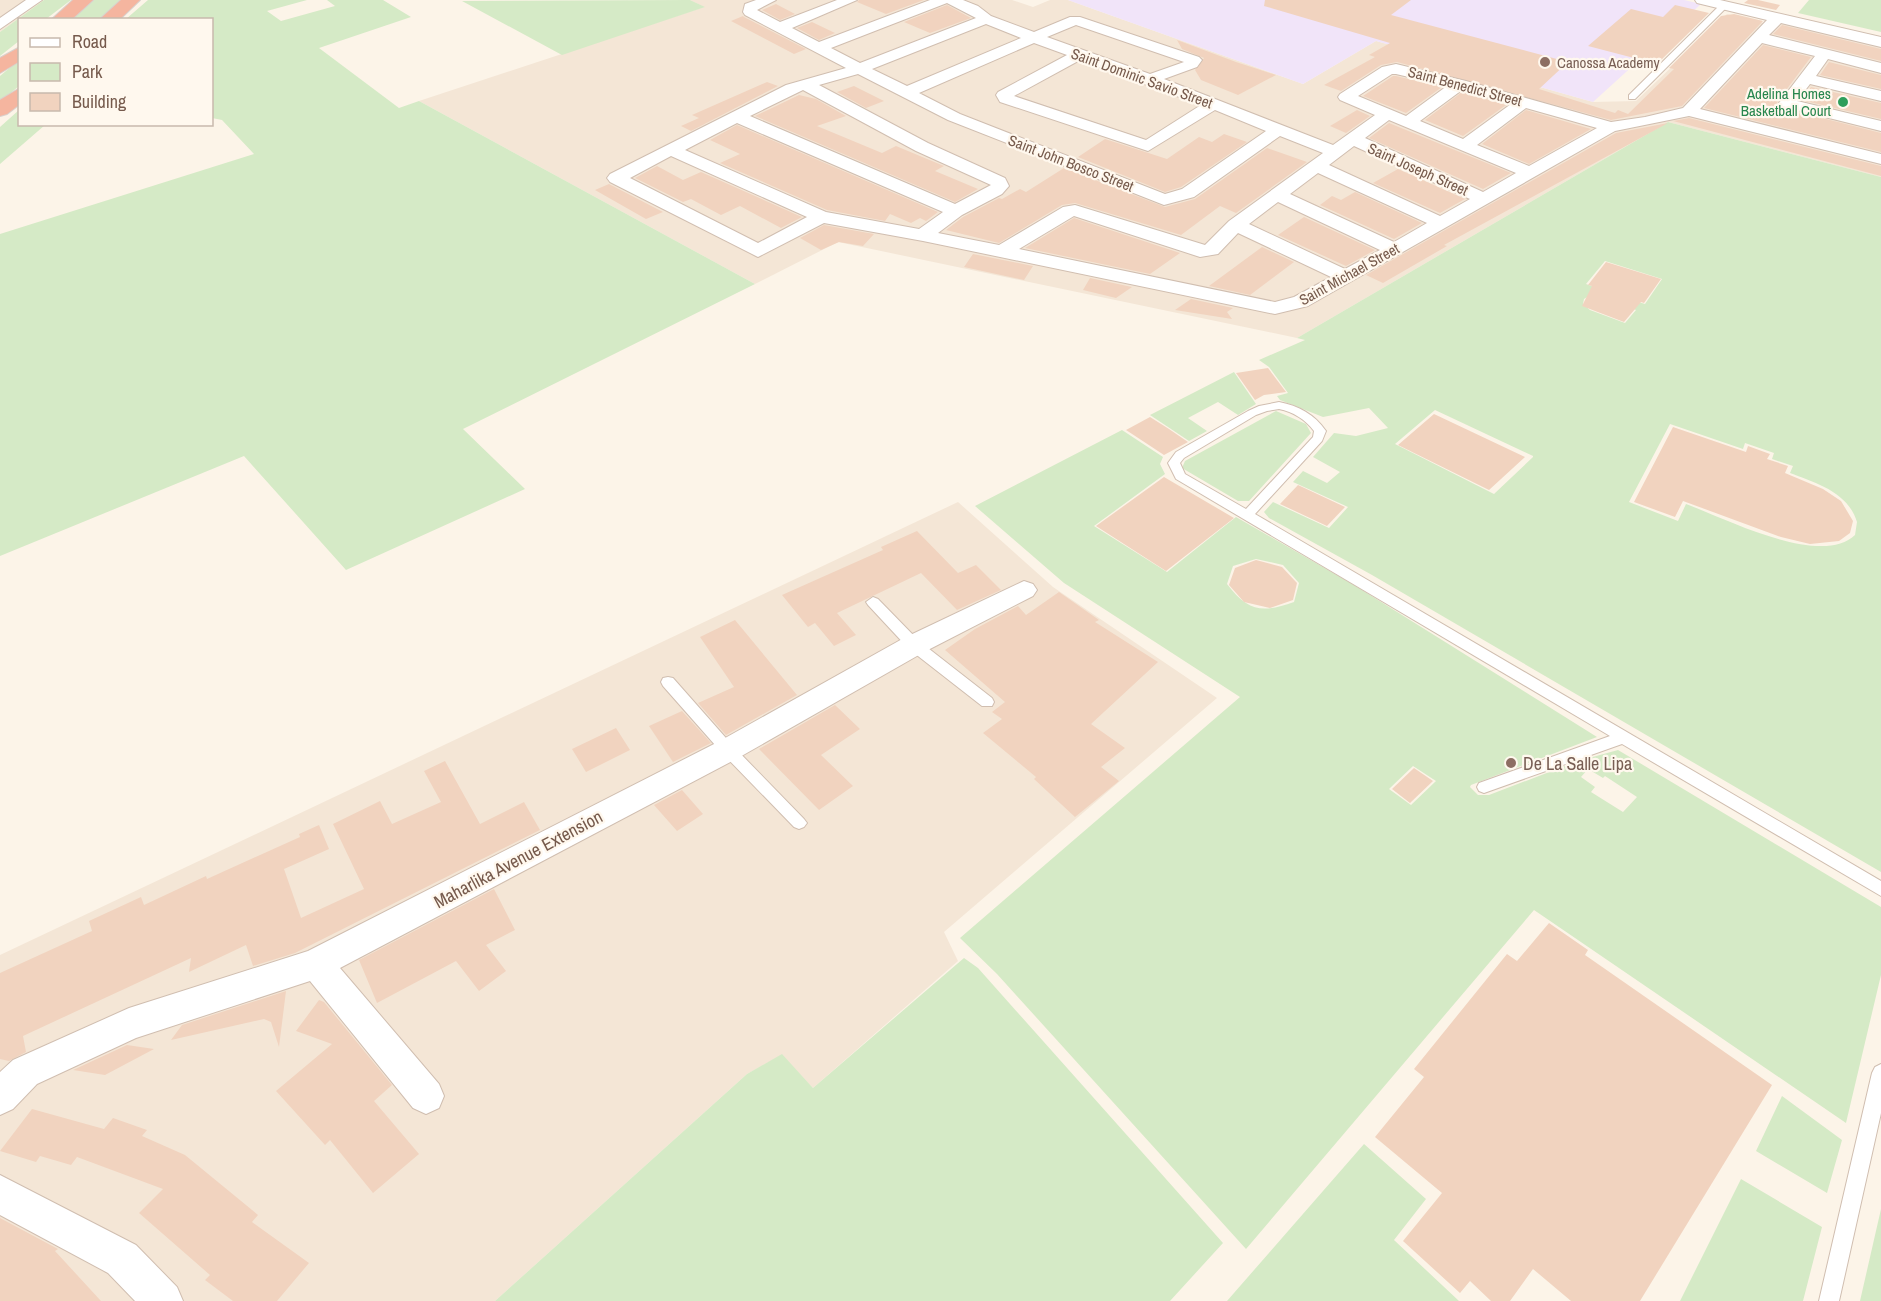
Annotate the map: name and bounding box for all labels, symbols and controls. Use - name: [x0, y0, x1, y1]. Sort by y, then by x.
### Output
- legend: [18, 18, 213, 126]
- text: Road: [72, 29, 107, 54]
- street label: Saint Dominic Savio Street: [1068, 43, 1216, 114]
- place label: Canossa Academy: [1557, 52, 1660, 73]
- marker: Canossa Academy: [1538, 55, 1552, 69]
- text: Park: [72, 59, 103, 84]
- street label: Saint Benedict Street: [1406, 61, 1525, 111]
- place label: Adelina Homes Basketball Court: [1741, 83, 1832, 121]
- text: Building: [72, 89, 127, 114]
- marker: Adelina Homes Basketball Court: [1836, 95, 1850, 109]
- street label: Saint John Bosco Street: [1005, 129, 1137, 197]
- street label: Saint Joseph Street: [1364, 137, 1472, 201]
- street label: Saint Michael Street: [1295, 238, 1403, 310]
- place label: De La Salle Lipa: [1523, 751, 1632, 776]
- marker: De La Salle Lipa: [1504, 756, 1518, 770]
- street label: Maharlika Avenue Extension: [429, 804, 607, 914]

